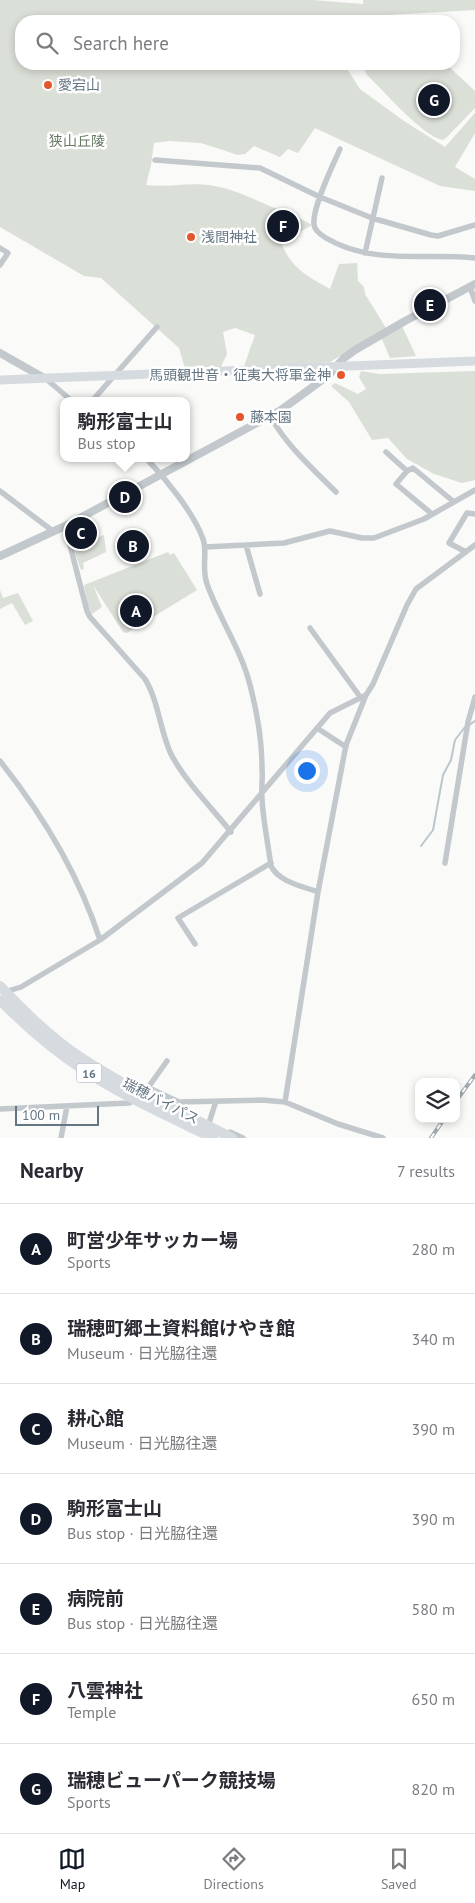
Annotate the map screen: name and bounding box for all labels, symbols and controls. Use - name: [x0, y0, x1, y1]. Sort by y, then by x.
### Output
- search box: [15, 15, 460, 70]
- icon: search: [33, 29, 61, 57]
- text: Search here: [73, 31, 169, 55]
- place label: 愛宕山: [58, 76, 100, 94]
- marker: 愛宕山: [42, 79, 54, 91]
- pin: G: [418, 81, 450, 119]
- park label: 狭山丘陵: [49, 132, 105, 150]
- pin: F: [267, 207, 299, 245]
- place label: 浅間神社: [201, 228, 257, 246]
- marker: 浅間神社: [185, 231, 197, 243]
- pin: E: [414, 286, 446, 324]
- place label: 馬頭観世音・征夷大将軍金神: [149, 366, 331, 384]
- marker: 馬頭観世音・征夷大将軍金神: [335, 369, 347, 381]
- popup: [60, 397, 190, 462]
- place label: 藤本園: [250, 408, 292, 426]
- text: 駒形富士山: [77, 409, 173, 433]
- marker: 藤本園: [234, 411, 246, 423]
- text: Bus stop: [77, 433, 136, 453]
- pin: D: [109, 478, 141, 516]
- pin: C: [65, 514, 97, 552]
- pin: B: [117, 527, 149, 565]
- pin: A: [120, 592, 152, 630]
- your location: [294, 758, 320, 784]
- road number: 16: [76, 1064, 102, 1082]
- street label: 瑞穂バイパス: [120, 1074, 202, 1128]
- map controls: [415, 1078, 460, 1123]
- button: layers: [415, 1078, 460, 1123]
- scale bar: [15, 1103, 99, 1126]
- text: 100 m: [22, 1106, 60, 1124]
- text: Nearby: [20, 1157, 83, 1184]
- text: 7 results: [397, 1161, 455, 1181]
- text: 町営少年サッカー場: [67, 1228, 238, 1252]
- text: A: [31, 1239, 41, 1259]
- text: 280 m: [412, 1239, 455, 1259]
- text: Sports: [67, 1252, 111, 1272]
- text: 瑞穂町郷土資料館けやき館: [67, 1316, 295, 1340]
- text: B: [31, 1329, 41, 1349]
- text: 340 m: [412, 1329, 455, 1349]
- text: Museum · 日光脇往還: [67, 1343, 218, 1363]
- text: 耕心館: [67, 1406, 124, 1430]
- text: C: [32, 1419, 40, 1439]
- text: 390 m: [412, 1419, 455, 1439]
- text: Museum · 日光脇往還: [67, 1433, 218, 1453]
- text: 駒形富士山: [67, 1496, 162, 1520]
- text: D: [31, 1509, 41, 1529]
- text: 390 m: [412, 1509, 455, 1529]
- text: Bus stop · 日光脇往還: [67, 1523, 218, 1543]
- text: 病院前: [67, 1586, 124, 1610]
- text: E: [32, 1599, 40, 1619]
- text: 580 m: [412, 1599, 455, 1619]
- text: Bus stop · 日光脇往還: [67, 1613, 218, 1633]
- text: 八雲神社: [67, 1678, 143, 1702]
- text: F: [32, 1689, 40, 1709]
- text: 650 m: [412, 1689, 455, 1709]
- text: Temple: [67, 1702, 116, 1722]
- text: 瑞穂ビューパーク競技場: [67, 1768, 276, 1792]
- text: G: [31, 1779, 41, 1799]
- text: 820 m: [412, 1779, 455, 1799]
- text: Sports: [67, 1792, 111, 1812]
- tab: Map: [58, 1845, 86, 1893]
- tab: Directions: [203, 1845, 264, 1893]
- tab: Saved: [381, 1845, 417, 1893]

